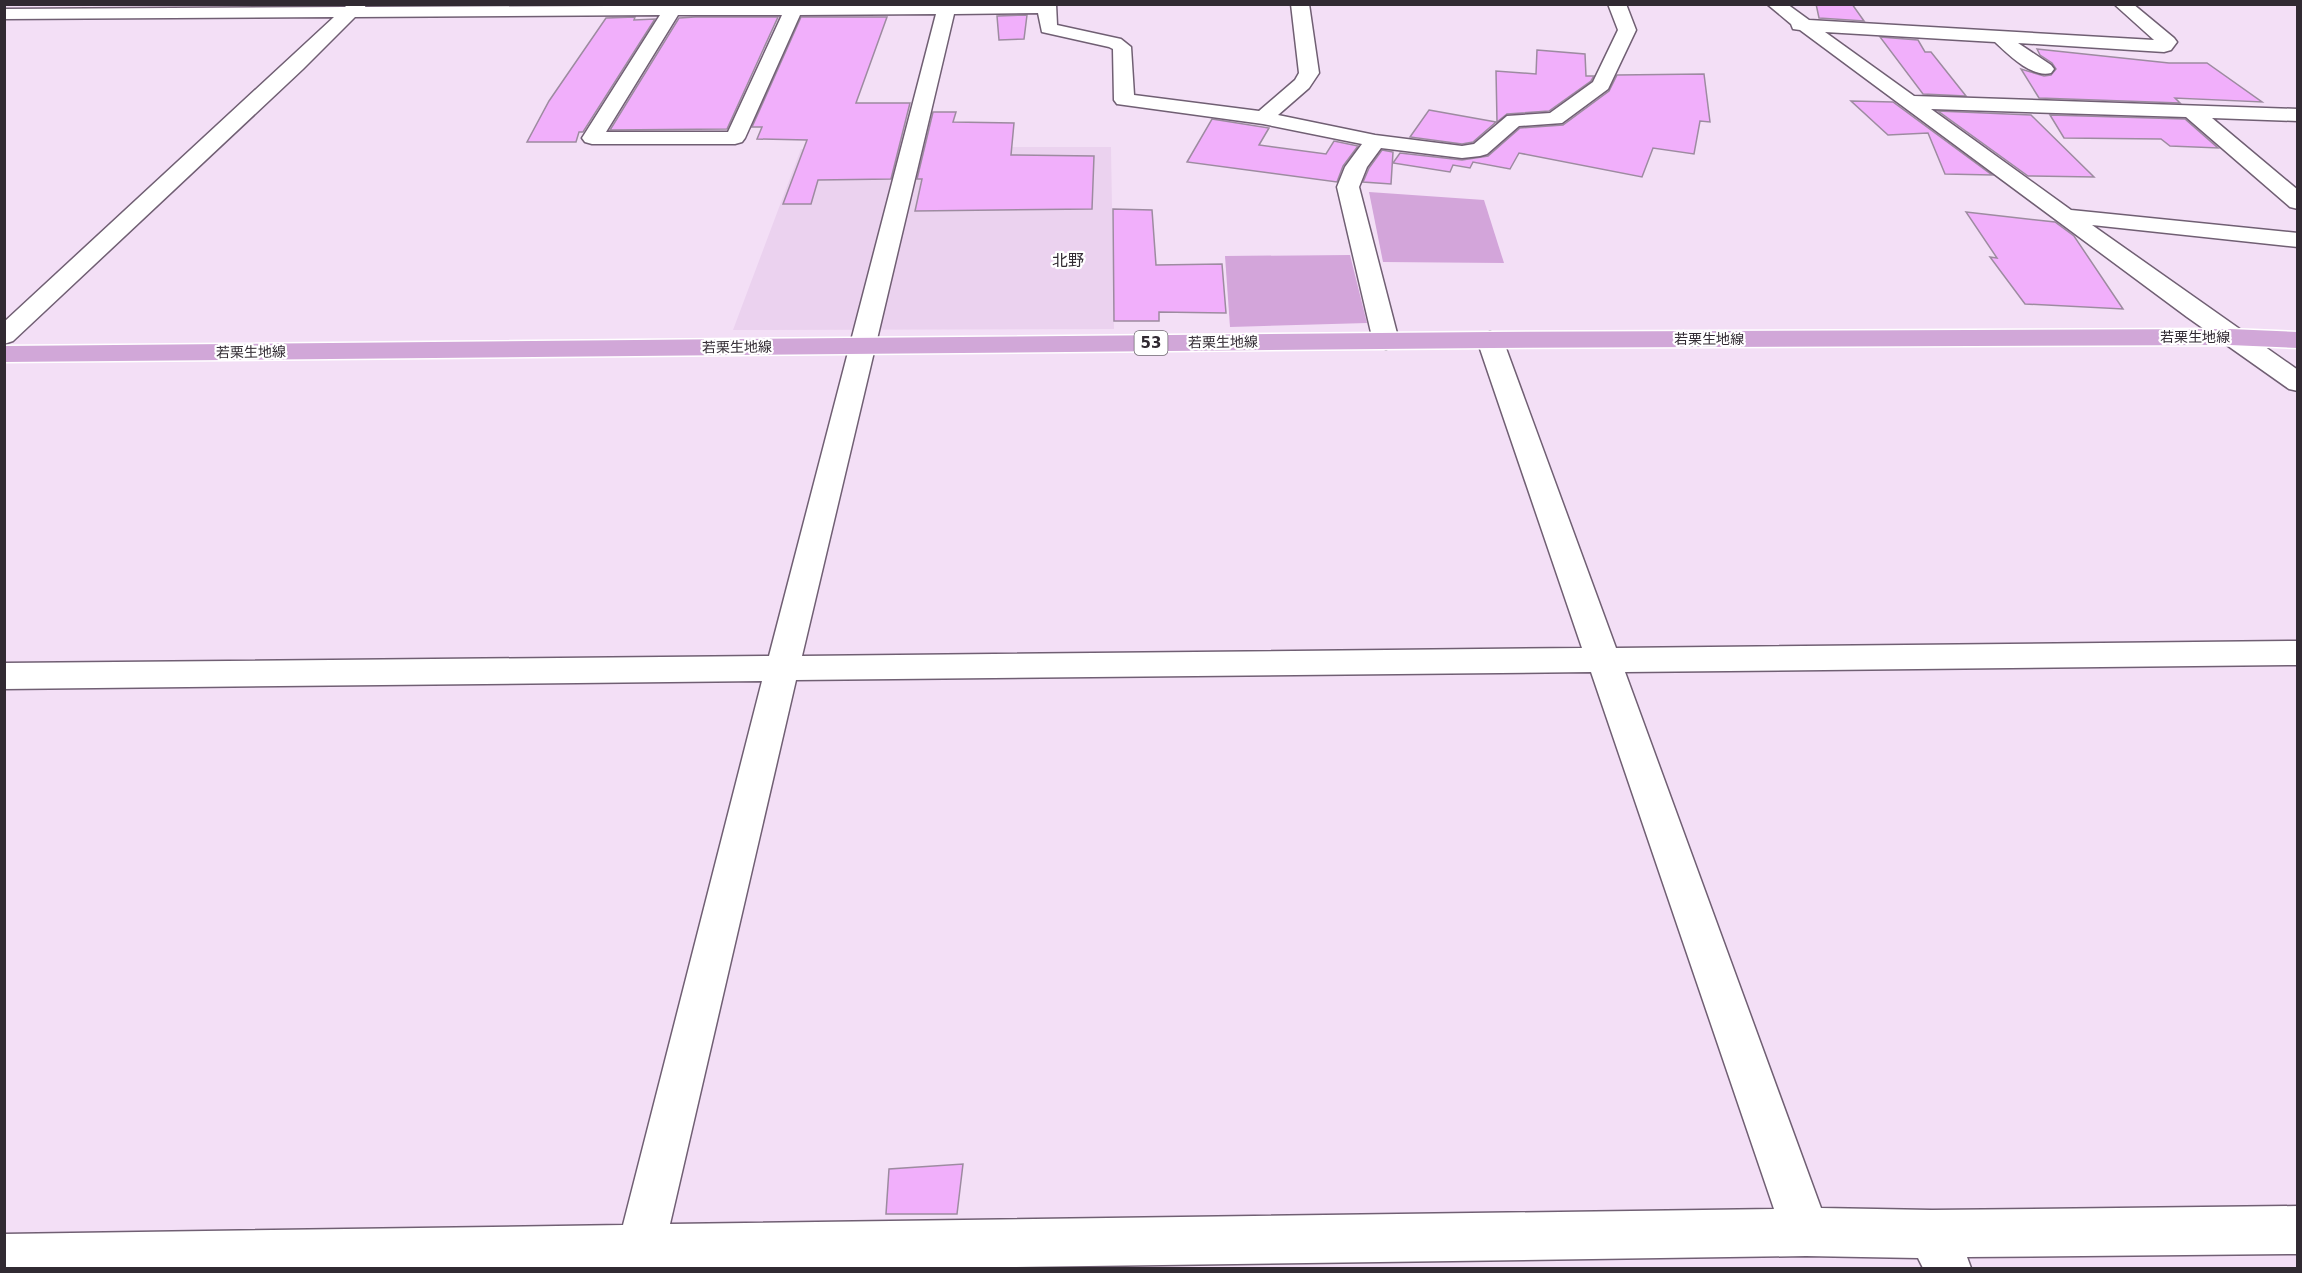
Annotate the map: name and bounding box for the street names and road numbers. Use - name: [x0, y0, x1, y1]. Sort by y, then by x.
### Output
- street label: 若栗生地線: [2160, 329, 2230, 345]
- road number: 53: [1134, 331, 1168, 355]
- street label: 若栗生地線: [1674, 331, 1744, 347]
- street label: 若栗生地線: [1188, 333, 1258, 351]
- street label: 若栗生地線: [702, 338, 772, 356]
- street label: 若栗生地線: [216, 343, 286, 361]

